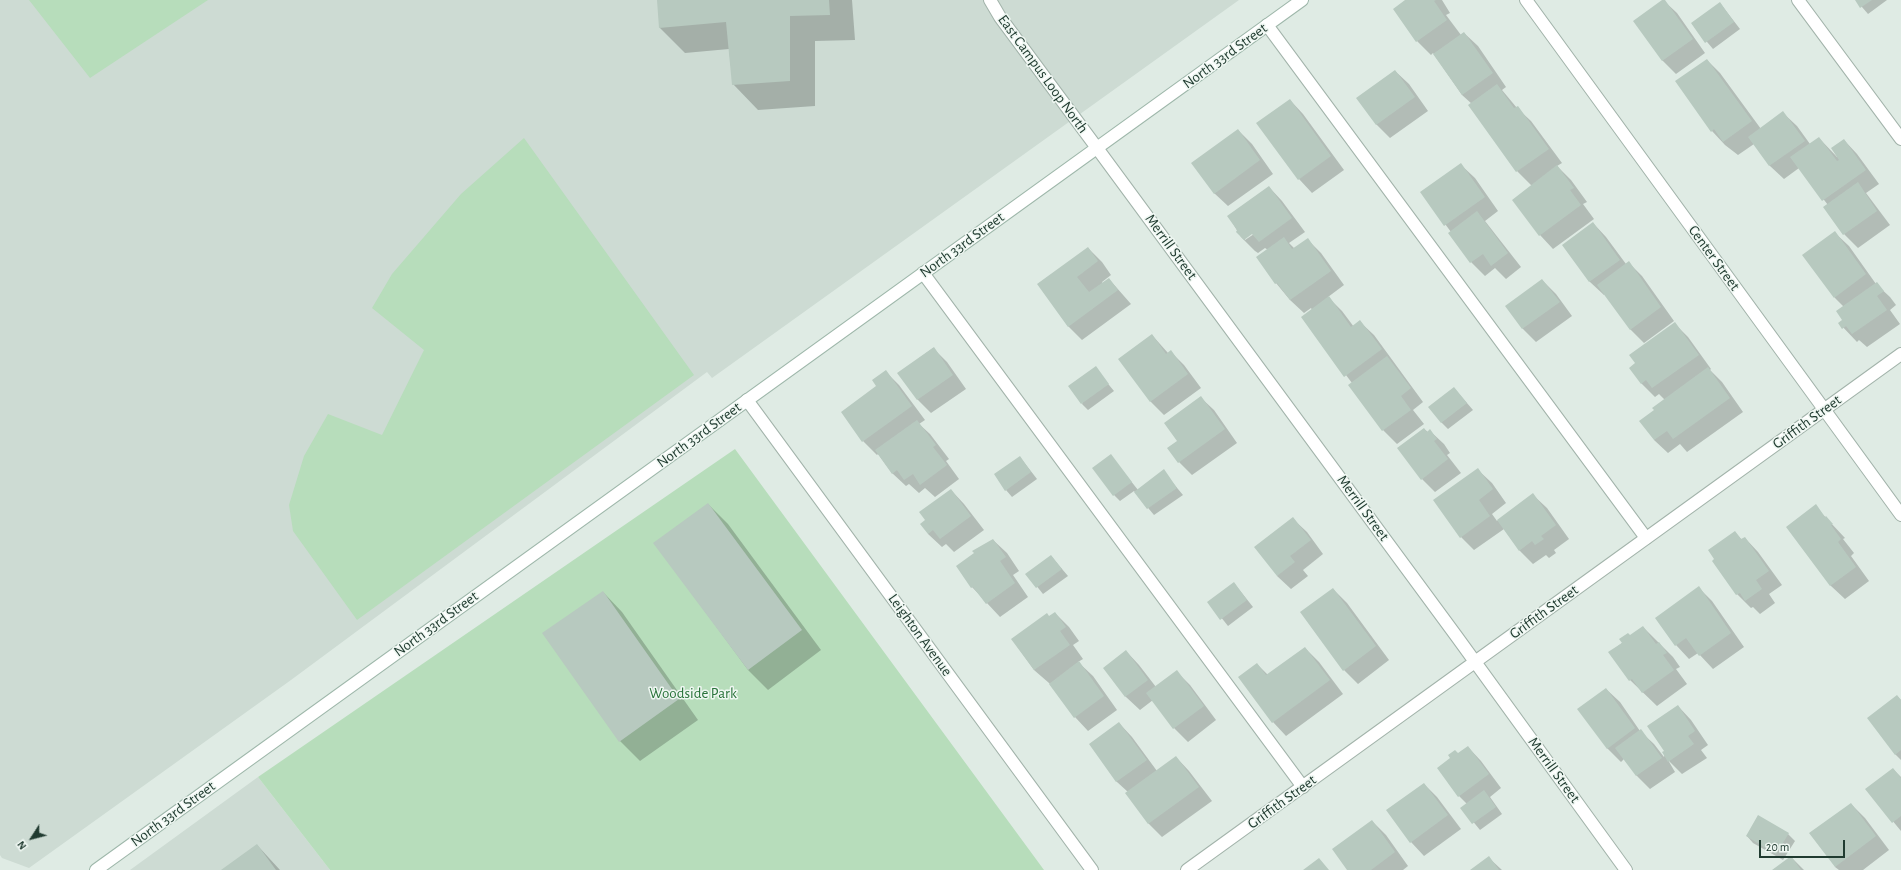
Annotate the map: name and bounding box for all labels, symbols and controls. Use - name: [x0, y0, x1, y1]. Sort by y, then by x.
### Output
- street label: East Campus Loop North: [994, 11, 1092, 137]
- street label: North 33rd Street: [1179, 19, 1271, 93]
- street label: North 33rd Street: [916, 208, 1008, 282]
- street label: Merrill Street: [1141, 211, 1201, 283]
- street label: Center Street: [1684, 222, 1744, 294]
- street label: Griffith Street: [1769, 391, 1845, 453]
- street label: North 33rd Street: [653, 398, 745, 472]
- street label: Merrill Street: [1333, 472, 1393, 544]
- street label: Griffith Street: [1506, 581, 1582, 643]
- street label: North 33rd Street: [390, 587, 482, 661]
- street label: Leighton Avenue: [884, 590, 956, 680]
- park label: Woodside Park: [649, 684, 737, 702]
- street label: Merrill Street: [1524, 734, 1584, 806]
- street label: Griffith Street: [1244, 771, 1320, 833]
- street label: North 33rd Street: [127, 777, 219, 851]
- north arrow: [12, 818, 52, 858]
- scale bar: [1761, 832, 1847, 858]
- text: N: [15, 839, 29, 852]
- text: 20 m: [1766, 841, 1789, 853]

